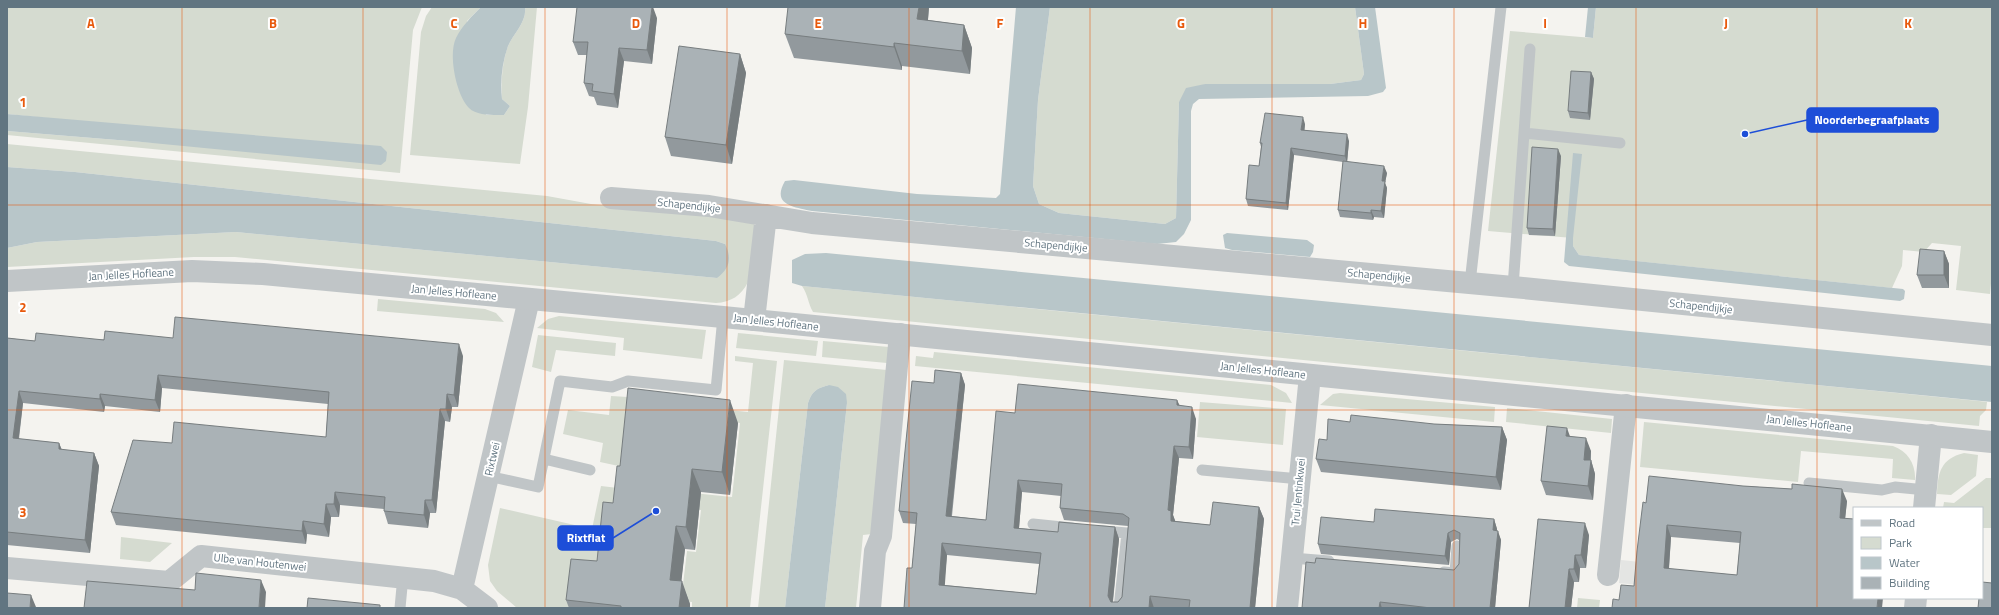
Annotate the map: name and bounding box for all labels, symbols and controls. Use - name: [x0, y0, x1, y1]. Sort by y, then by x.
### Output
- text: A: [87, 13, 95, 33]
- text: B: [269, 13, 277, 33]
- text: C: [450, 13, 458, 33]
- text: D: [632, 13, 640, 33]
- text: E: [814, 13, 822, 33]
- text: F: [997, 13, 1004, 33]
- text: G: [1177, 13, 1185, 33]
- text: H: [1359, 13, 1367, 33]
- text: I: [1543, 13, 1547, 33]
- text: J: [1724, 13, 1728, 33]
- text: K: [1904, 13, 1912, 33]
- text: 1: [19, 92, 27, 112]
- callout: Noorderbegraafplaats: [1807, 108, 1938, 132]
- text: Noorderbegraafplaats: [1815, 110, 1930, 129]
- street label: Schapendijkje: [657, 194, 722, 216]
- street label: Schapendijkje: [1024, 234, 1089, 256]
- street label: Jan Jelles Hofleane: [88, 264, 175, 284]
- street label: Schapendijkje: [1347, 264, 1412, 286]
- street label: Jan Jelles Hofleane: [411, 280, 498, 304]
- street label: Schapendijkje: [1669, 295, 1734, 317]
- text: 2: [19, 297, 27, 317]
- street label: Jan Jelles Hofleane: [733, 310, 820, 334]
- street label: Jan Jelles Hofleane: [1220, 358, 1307, 382]
- street label: Jan Jelles Hofleane: [1766, 411, 1853, 435]
- street label: Rixtwei: [480, 440, 504, 478]
- street label: Trui Jentinkwei: [1287, 458, 1309, 526]
- text: 3: [19, 502, 27, 522]
- legend: [1853, 507, 1983, 599]
- text: Road: [1889, 513, 1915, 532]
- callout: Rixtflat: [558, 526, 613, 550]
- text: Rixtflat: [567, 528, 606, 547]
- text: Park: [1889, 533, 1912, 552]
- street label: Ulbe van Houtenwei: [213, 549, 307, 575]
- text: Water: [1889, 553, 1920, 572]
- text: Building: [1889, 573, 1930, 592]

